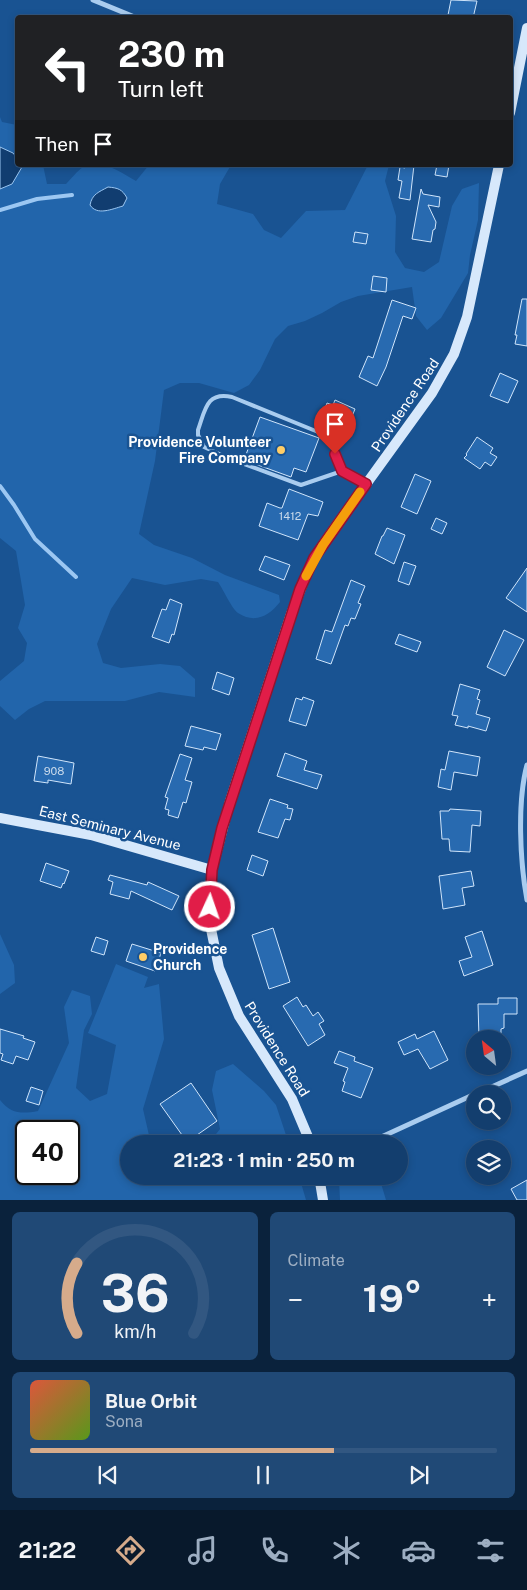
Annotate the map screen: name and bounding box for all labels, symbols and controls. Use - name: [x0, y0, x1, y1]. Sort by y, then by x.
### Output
- text: 230 m: [118, 34, 225, 75]
- icon: left: [35, 35, 100, 100]
- text: Turn left: [118, 76, 204, 102]
- icon: arrive: [89, 130, 117, 158]
- text: Then: [35, 133, 79, 155]
- street label: Providence Road: [368, 355, 442, 455]
- pin: [314, 403, 356, 454]
- icon: arrive: [321, 410, 349, 438]
- place label: Providence Volunteer Fire Company: [128, 434, 271, 466]
- marker: Providence Volunteer Fire Company: [275, 444, 287, 456]
- house number: 1412: [279, 510, 302, 522]
- house number: 908: [44, 765, 64, 777]
- street label: East Seminary Avenue: [38, 803, 183, 853]
- position arrow: [183, 880, 235, 932]
- place label: Providence Church: [153, 941, 227, 973]
- marker: Providence Church: [137, 951, 149, 963]
- street label: Providence Road: [241, 999, 313, 1099]
- north arrow: [466, 1030, 511, 1075]
- map controls: [466, 1030, 511, 1185]
- button: search: [466, 1085, 511, 1130]
- speed limit sign: 40: [15, 1120, 80, 1185]
- button: layers: [466, 1140, 511, 1185]
- text: 21:23 · 1 min · 250 m: [173, 1149, 355, 1171]
- text: Climate: [288, 1251, 345, 1270]
- text: 36: [100, 1263, 169, 1324]
- text: 19°: [363, 1276, 422, 1321]
- text: −: [288, 1283, 303, 1316]
- text: +: [481, 1283, 497, 1316]
- text: km/h: [114, 1321, 156, 1342]
- text: Blue Orbit: [105, 1390, 197, 1412]
- text: Sona: [105, 1412, 143, 1431]
- icon: previous: [94, 1461, 122, 1489]
- icon: pause: [249, 1461, 277, 1489]
- icon: next: [405, 1461, 433, 1489]
- icon: directions: [113, 1533, 148, 1568]
- icon: music: [185, 1533, 220, 1568]
- icon: phone: [257, 1533, 292, 1568]
- icon: climate: [329, 1533, 364, 1568]
- icon: car: [401, 1533, 436, 1568]
- icon: filters: [473, 1533, 508, 1568]
- text: 21:22: [19, 1537, 76, 1563]

